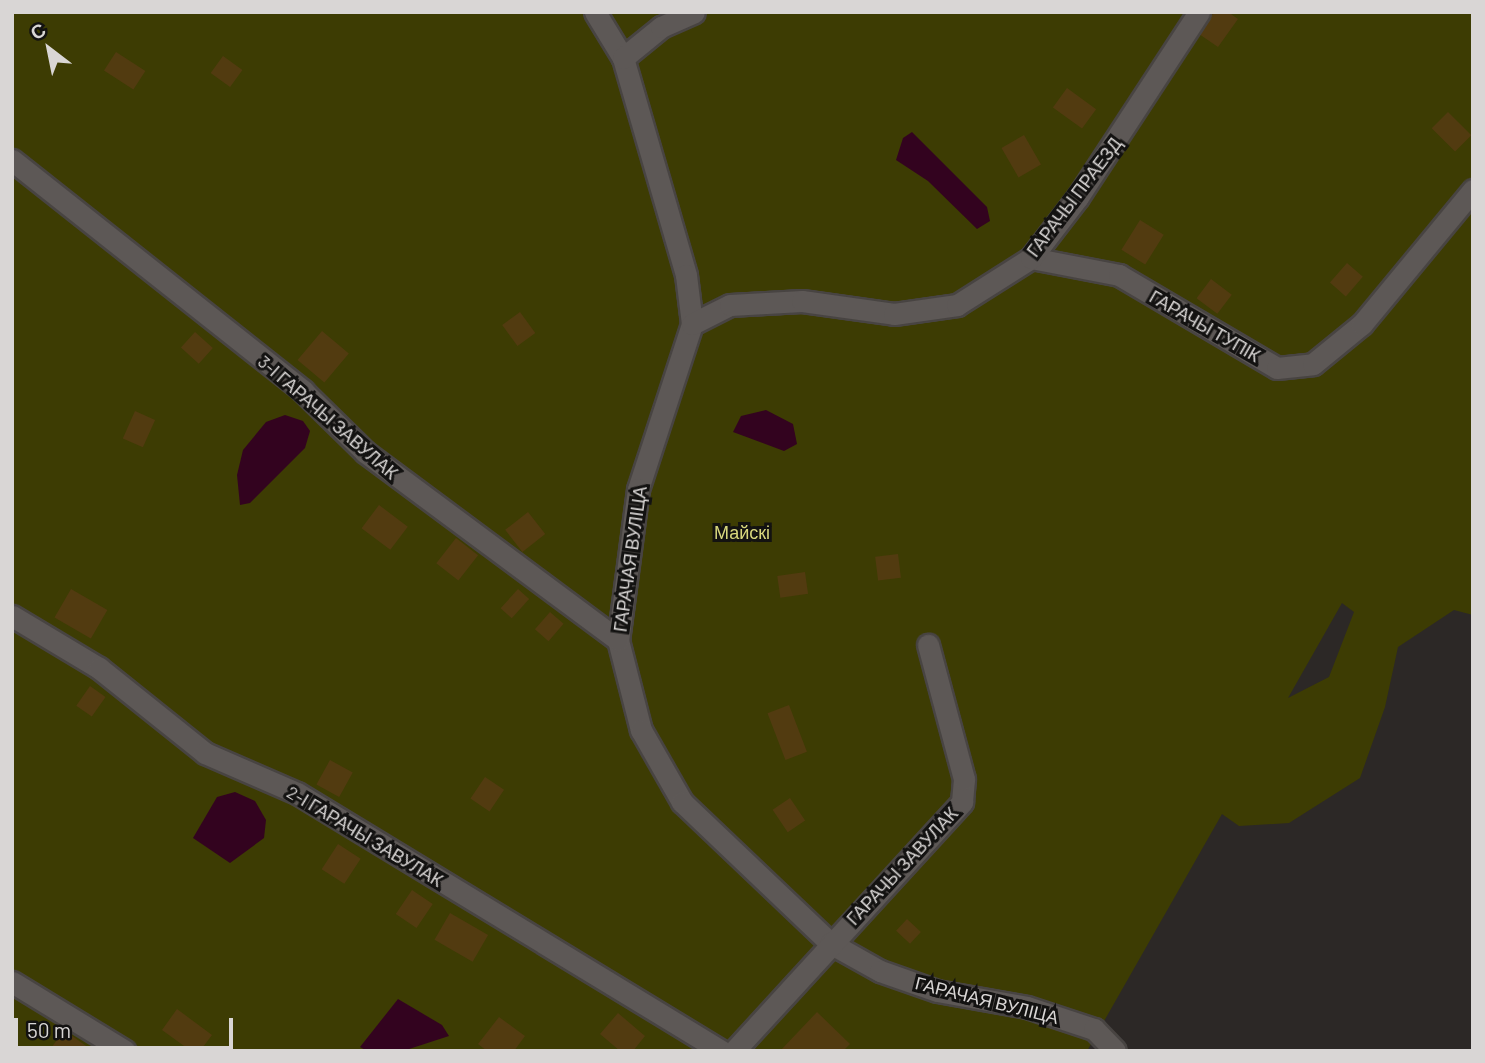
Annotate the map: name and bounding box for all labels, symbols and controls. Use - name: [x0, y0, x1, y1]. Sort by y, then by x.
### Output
- north arrow: [14, 14, 84, 84]
- text: С: [26, 17, 50, 44]
- street label: ГАРАЧЫ ПРАЕЗД: [1022, 133, 1126, 261]
- street label: ГАРАЧЫ ТУПІК: [1146, 286, 1264, 366]
- street label: 3-І ГАРАЧЫ ЗАВУЛАК: [254, 351, 402, 483]
- street label: ГАРАЧАЯ ВУЛІЦА: [609, 485, 651, 633]
- park label: Майскі: [714, 521, 770, 543]
- street label: 2-І ГАРАЧЫ ЗАВУЛАК: [283, 781, 447, 891]
- street label: ГАРАЧЫ ЗАВУЛАК: [842, 803, 962, 929]
- street label: ГАРАЧАЯ ВУЛІЦА: [913, 972, 1061, 1028]
- scale bar: [18, 1004, 236, 1048]
- text: 50 m: [27, 1017, 71, 1042]

